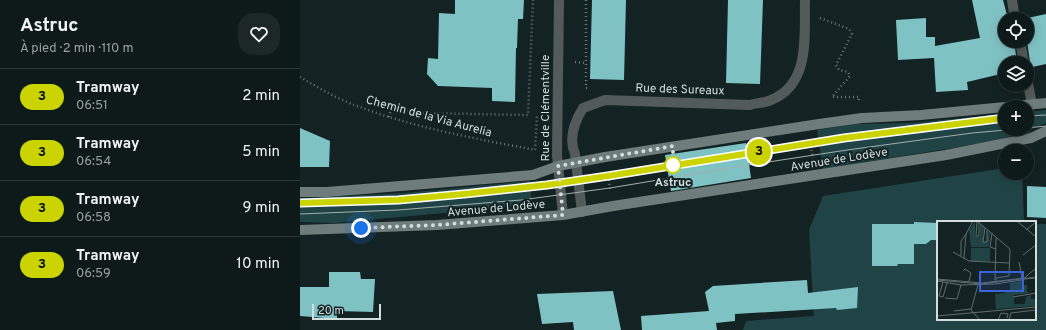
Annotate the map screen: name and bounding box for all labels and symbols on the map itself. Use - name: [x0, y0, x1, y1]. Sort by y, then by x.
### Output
- street label: Rue de Clémentville: [538, 55, 554, 161]
- street label: Rue des Sureaux: [635, 80, 725, 100]
- street label: Chemin de la Via Aurelia: [364, 92, 493, 141]
- line badge: 3: [746, 139, 772, 165]
- street label: Avenue de Lodève: [789, 144, 889, 176]
- marker: Astruc: [664, 156, 682, 174]
- place label: Astruc: [655, 175, 691, 191]
- street label: Avenue de Lodève: [446, 197, 546, 221]
- your location: [351, 218, 371, 238]
- inset map: [937, 221, 1036, 320]
- scale bar: [312, 302, 381, 321]

